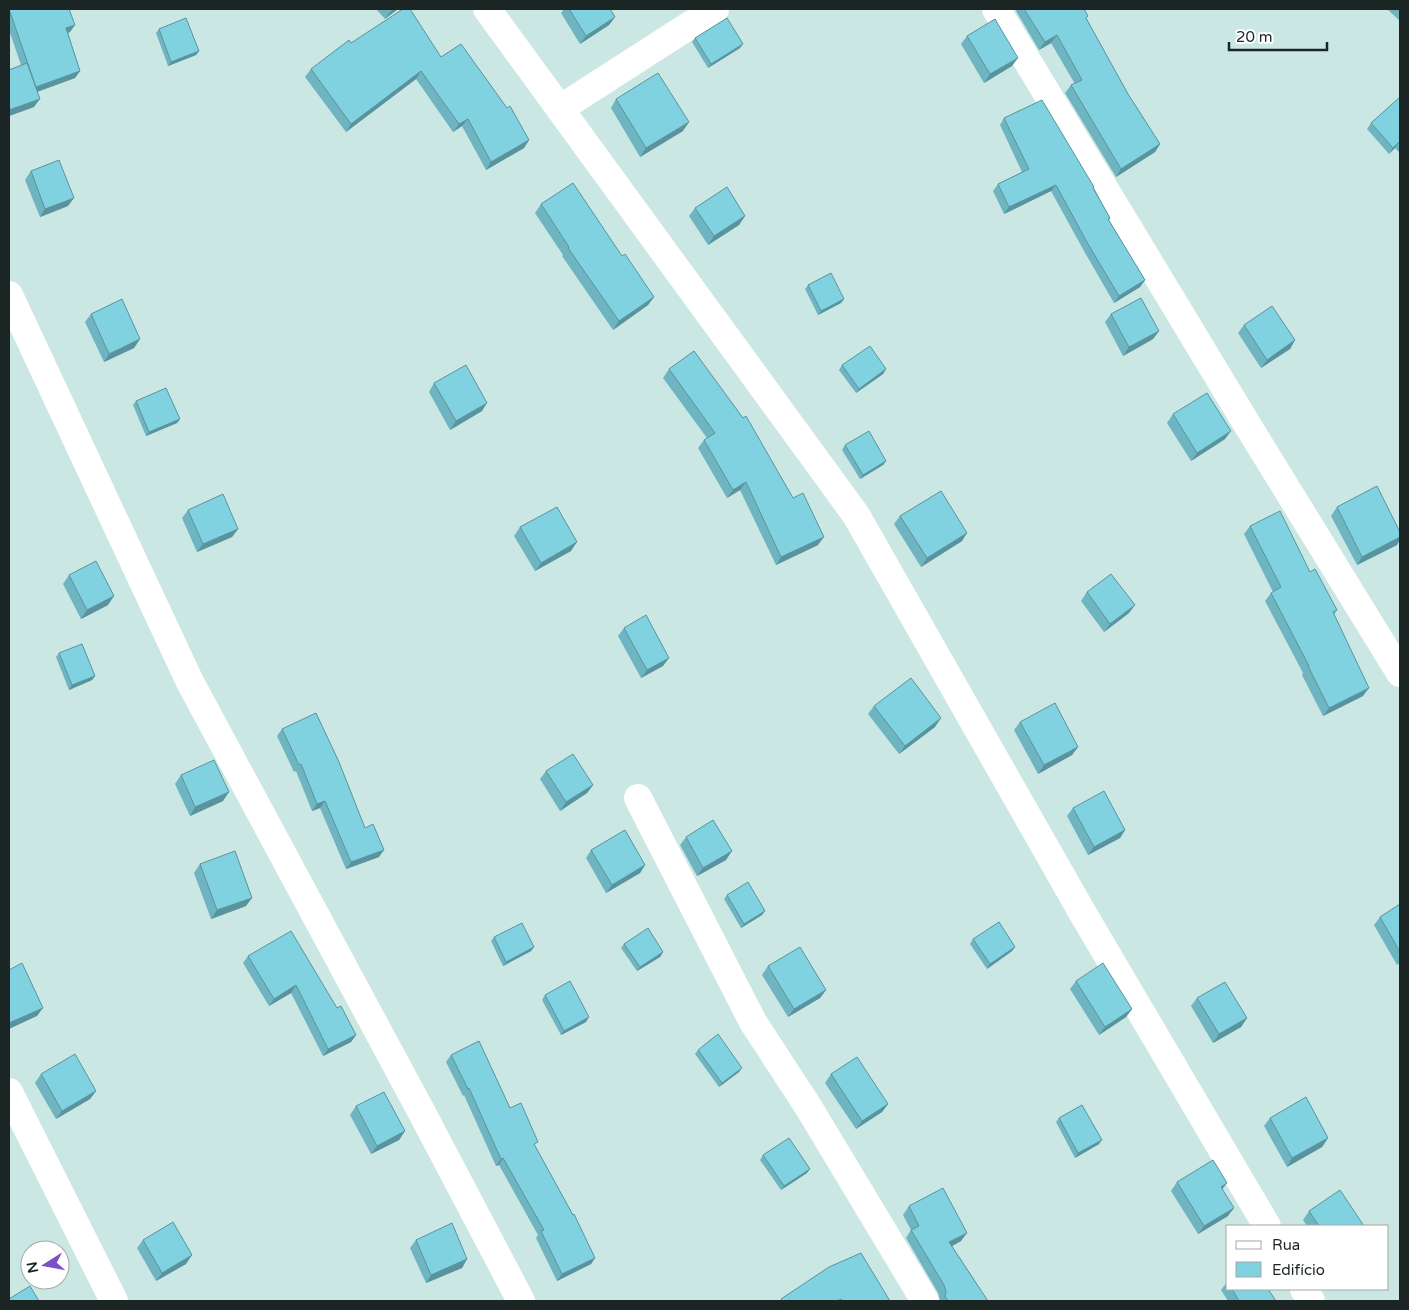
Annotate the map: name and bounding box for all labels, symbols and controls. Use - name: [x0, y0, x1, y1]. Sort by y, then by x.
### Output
- scale bar: [1229, 20, 1326, 52]
- text: 20 m: [1236, 28, 1273, 46]
- legend: [1226, 1225, 1389, 1290]
- text: Rua: [1272, 1236, 1300, 1254]
- north arrow: [20, 1240, 70, 1290]
- text: N: [23, 1260, 42, 1275]
- text: Edifício: [1272, 1261, 1325, 1279]

